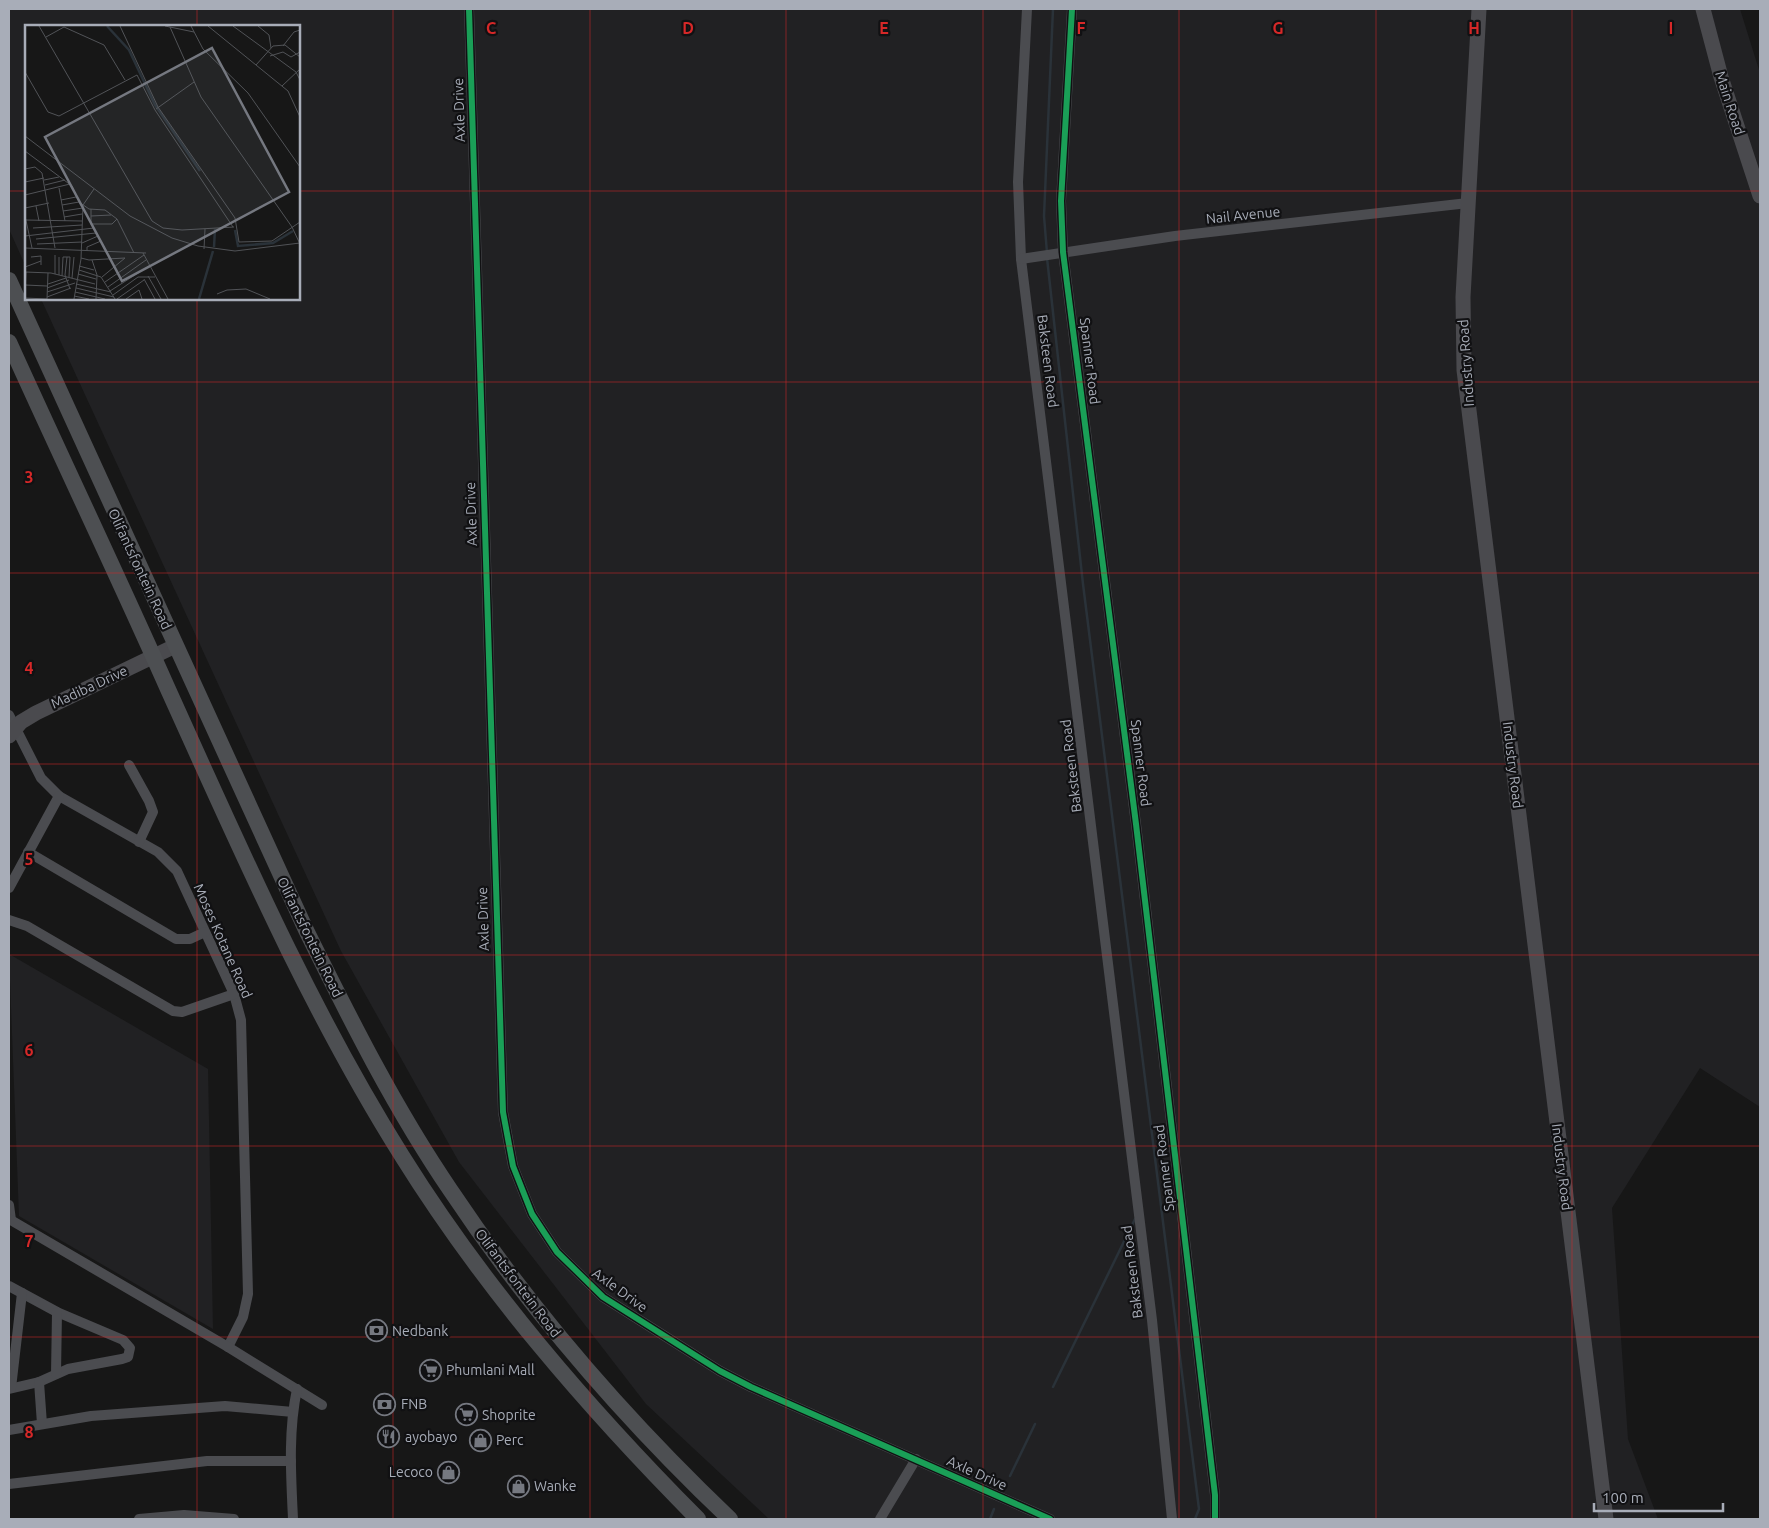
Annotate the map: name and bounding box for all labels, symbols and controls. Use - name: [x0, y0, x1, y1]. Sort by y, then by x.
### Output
- text: C: [486, 19, 496, 37]
- text: D: [682, 19, 694, 37]
- text: E: [879, 19, 889, 37]
- text: F: [1077, 19, 1086, 37]
- text: G: [1272, 19, 1284, 37]
- text: H: [1468, 19, 1480, 37]
- text: I: [1669, 19, 1673, 37]
- inset map: [25, 25, 300, 300]
- street label: Main Road: [1712, 69, 1748, 137]
- street label: Axle Drive: [450, 78, 468, 142]
- street label: Nail Avenue: [1205, 203, 1281, 227]
- street label: Baksteen Road: [1034, 314, 1062, 408]
- street label: Spanner Road: [1077, 317, 1103, 405]
- street label: Industry Road: [1455, 319, 1477, 407]
- text: 3: [24, 468, 34, 486]
- street label: Axle Drive: [462, 482, 480, 546]
- street label: Olifantsfontein Road: [105, 506, 175, 632]
- text: 4: [24, 659, 34, 677]
- street label: Madiba Drive: [48, 662, 130, 712]
- street label: Baksteen Road: [1057, 719, 1085, 813]
- street label: Spanner Road: [1128, 719, 1154, 807]
- street label: Industry Road: [1500, 721, 1526, 809]
- text: 5: [24, 850, 34, 868]
- street label: Olifantsfontein Road: [274, 874, 346, 1000]
- street label: Moses Kotane Road: [191, 881, 255, 1001]
- street label: Axle Drive: [474, 887, 492, 951]
- text: 6: [24, 1041, 34, 1059]
- street label: Industry Road: [1549, 1123, 1575, 1211]
- street label: Spanner Road: [1151, 1124, 1177, 1212]
- street label: Baksteen Road: [1118, 1225, 1146, 1319]
- street label: Olifantsfontein Road: [472, 1226, 564, 1340]
- text: 7: [24, 1232, 34, 1250]
- street label: Axle Drive: [589, 1265, 651, 1315]
- bank icon: Nedbank: [364, 1319, 388, 1343]
- place label: Nedbank: [392, 1323, 448, 1339]
- supermarket icon: Phumlani Mall: [418, 1358, 442, 1382]
- place label: Phumlani Mall: [446, 1362, 535, 1378]
- bank icon: FNB: [373, 1392, 397, 1416]
- place label: FNB: [401, 1396, 427, 1412]
- supermarket icon: Shoprite: [454, 1403, 478, 1427]
- place label: Shoprite: [482, 1407, 536, 1423]
- text: 8: [24, 1423, 34, 1441]
- restaurant icon: ayobayo: [377, 1425, 401, 1449]
- shop icon: Perc: [468, 1428, 492, 1452]
- place label: ayobayo: [405, 1429, 457, 1445]
- place label: Perc: [496, 1432, 524, 1448]
- street label: Axle Drive: [944, 1453, 1010, 1493]
- shop icon: Lecoco: [437, 1460, 461, 1484]
- place label: Lecoco: [389, 1464, 433, 1480]
- shop icon: Wanke: [506, 1474, 530, 1498]
- place label: Wanke: [534, 1478, 576, 1494]
- scale bar: [1594, 1480, 1723, 1512]
- text: 100 m: [1602, 1489, 1644, 1506]

